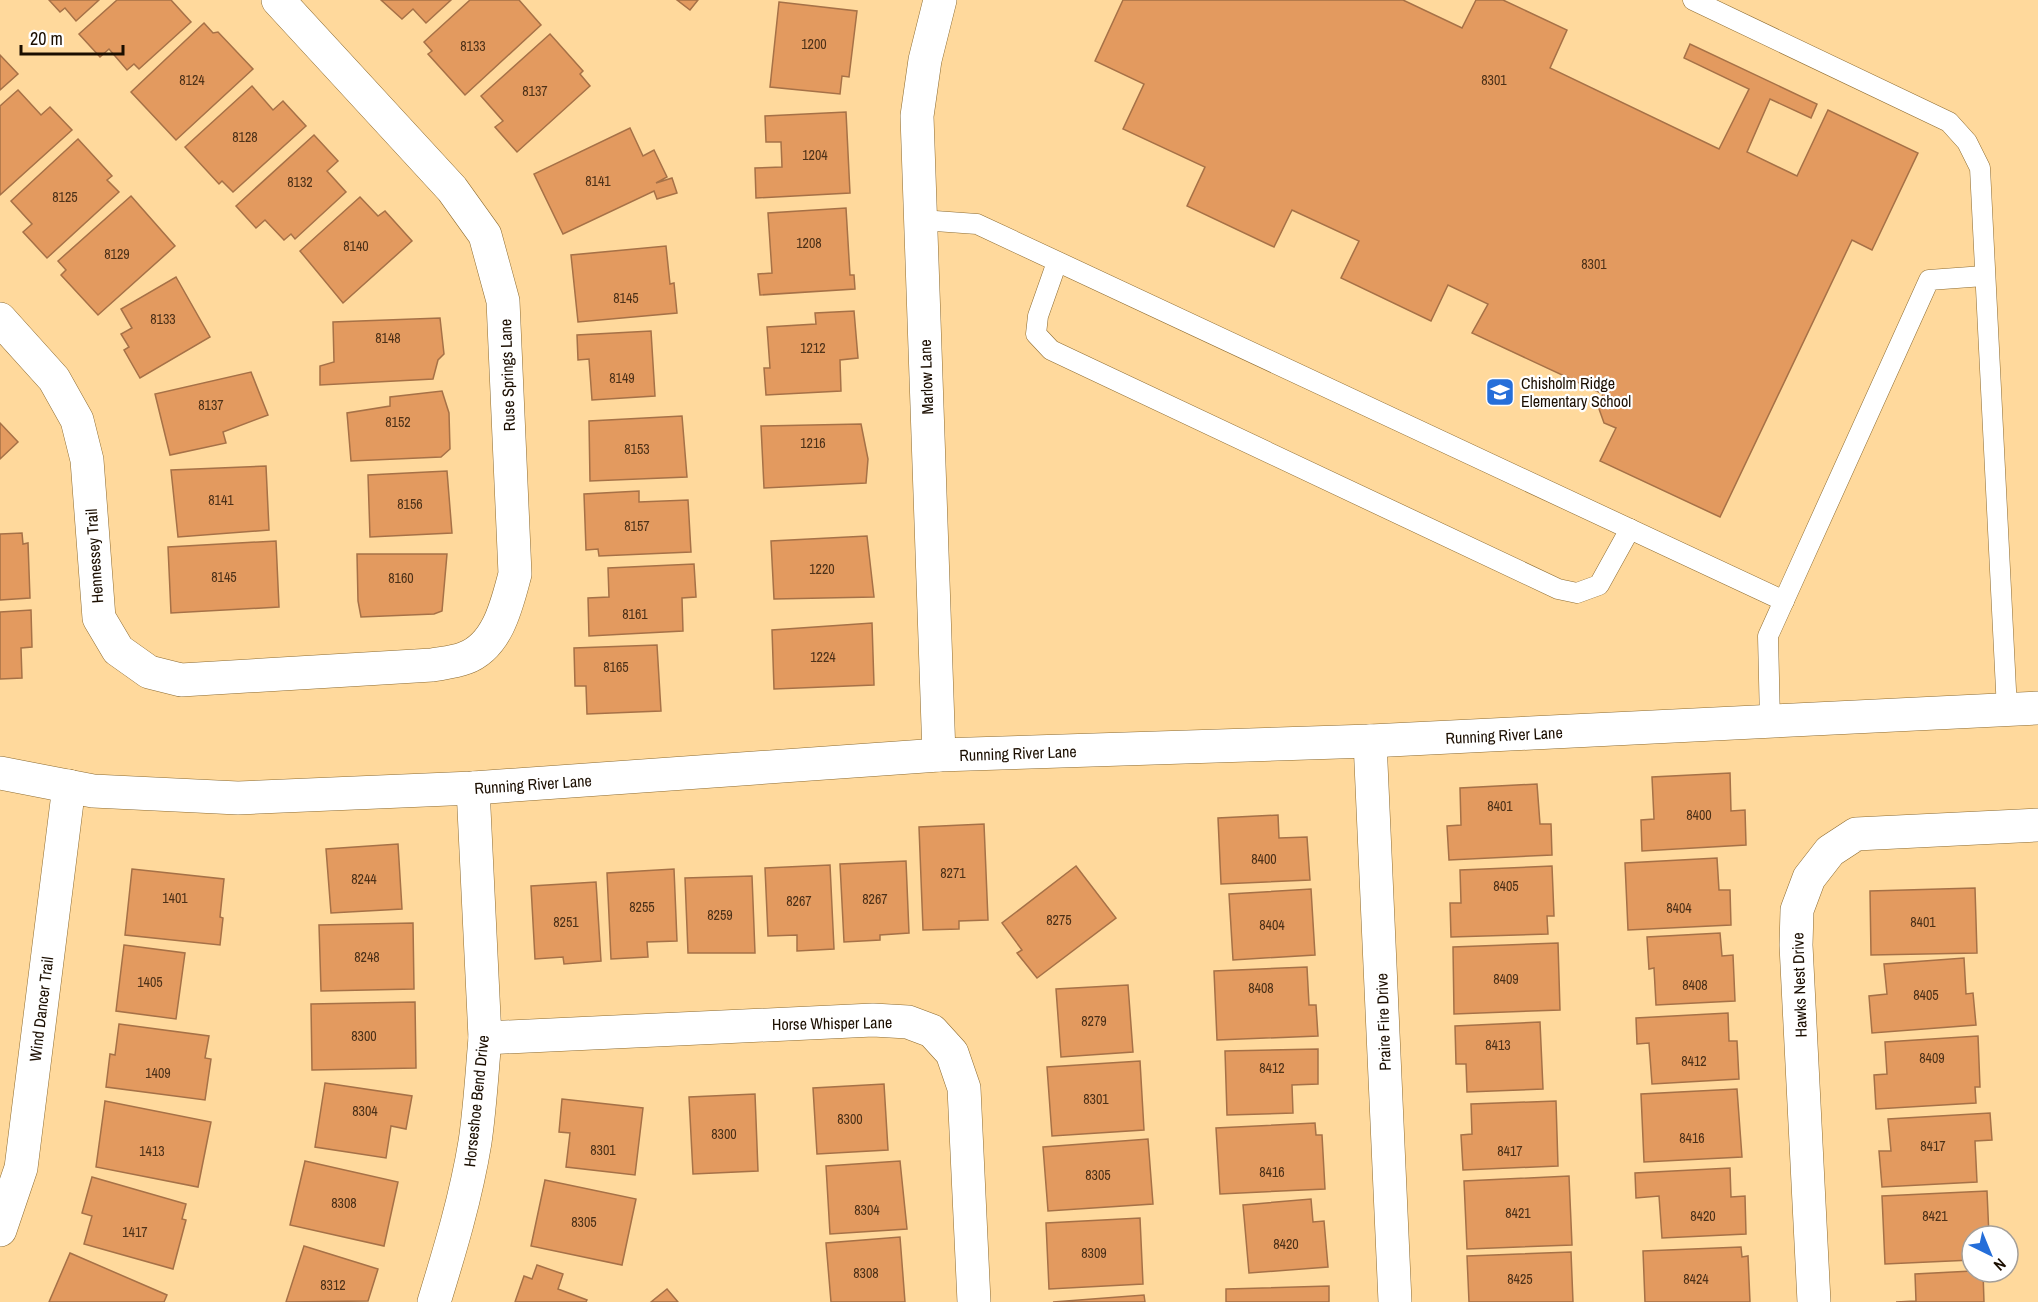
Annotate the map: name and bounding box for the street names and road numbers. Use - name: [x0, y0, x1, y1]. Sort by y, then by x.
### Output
- street label: Ruse Springs Lane: [494, 318, 520, 432]
- street label: Marlow Lane: [914, 339, 938, 415]
- street label: Hennessey Trail: [80, 508, 108, 604]
- street label: Running River Lane: [1445, 721, 1563, 749]
- street label: Running River Lane: [959, 740, 1077, 766]
- street label: Running River Lane: [474, 769, 592, 799]
- street label: Hawks Nest Drive: [1786, 932, 1812, 1038]
- street label: Wind Dancer Trail: [24, 955, 58, 1063]
- street label: Praire Fire Drive: [1370, 973, 1396, 1071]
- street label: Horse Whisper Lane: [772, 1011, 892, 1035]
- street label: Horseshoe Bend Drive: [458, 1034, 494, 1168]

